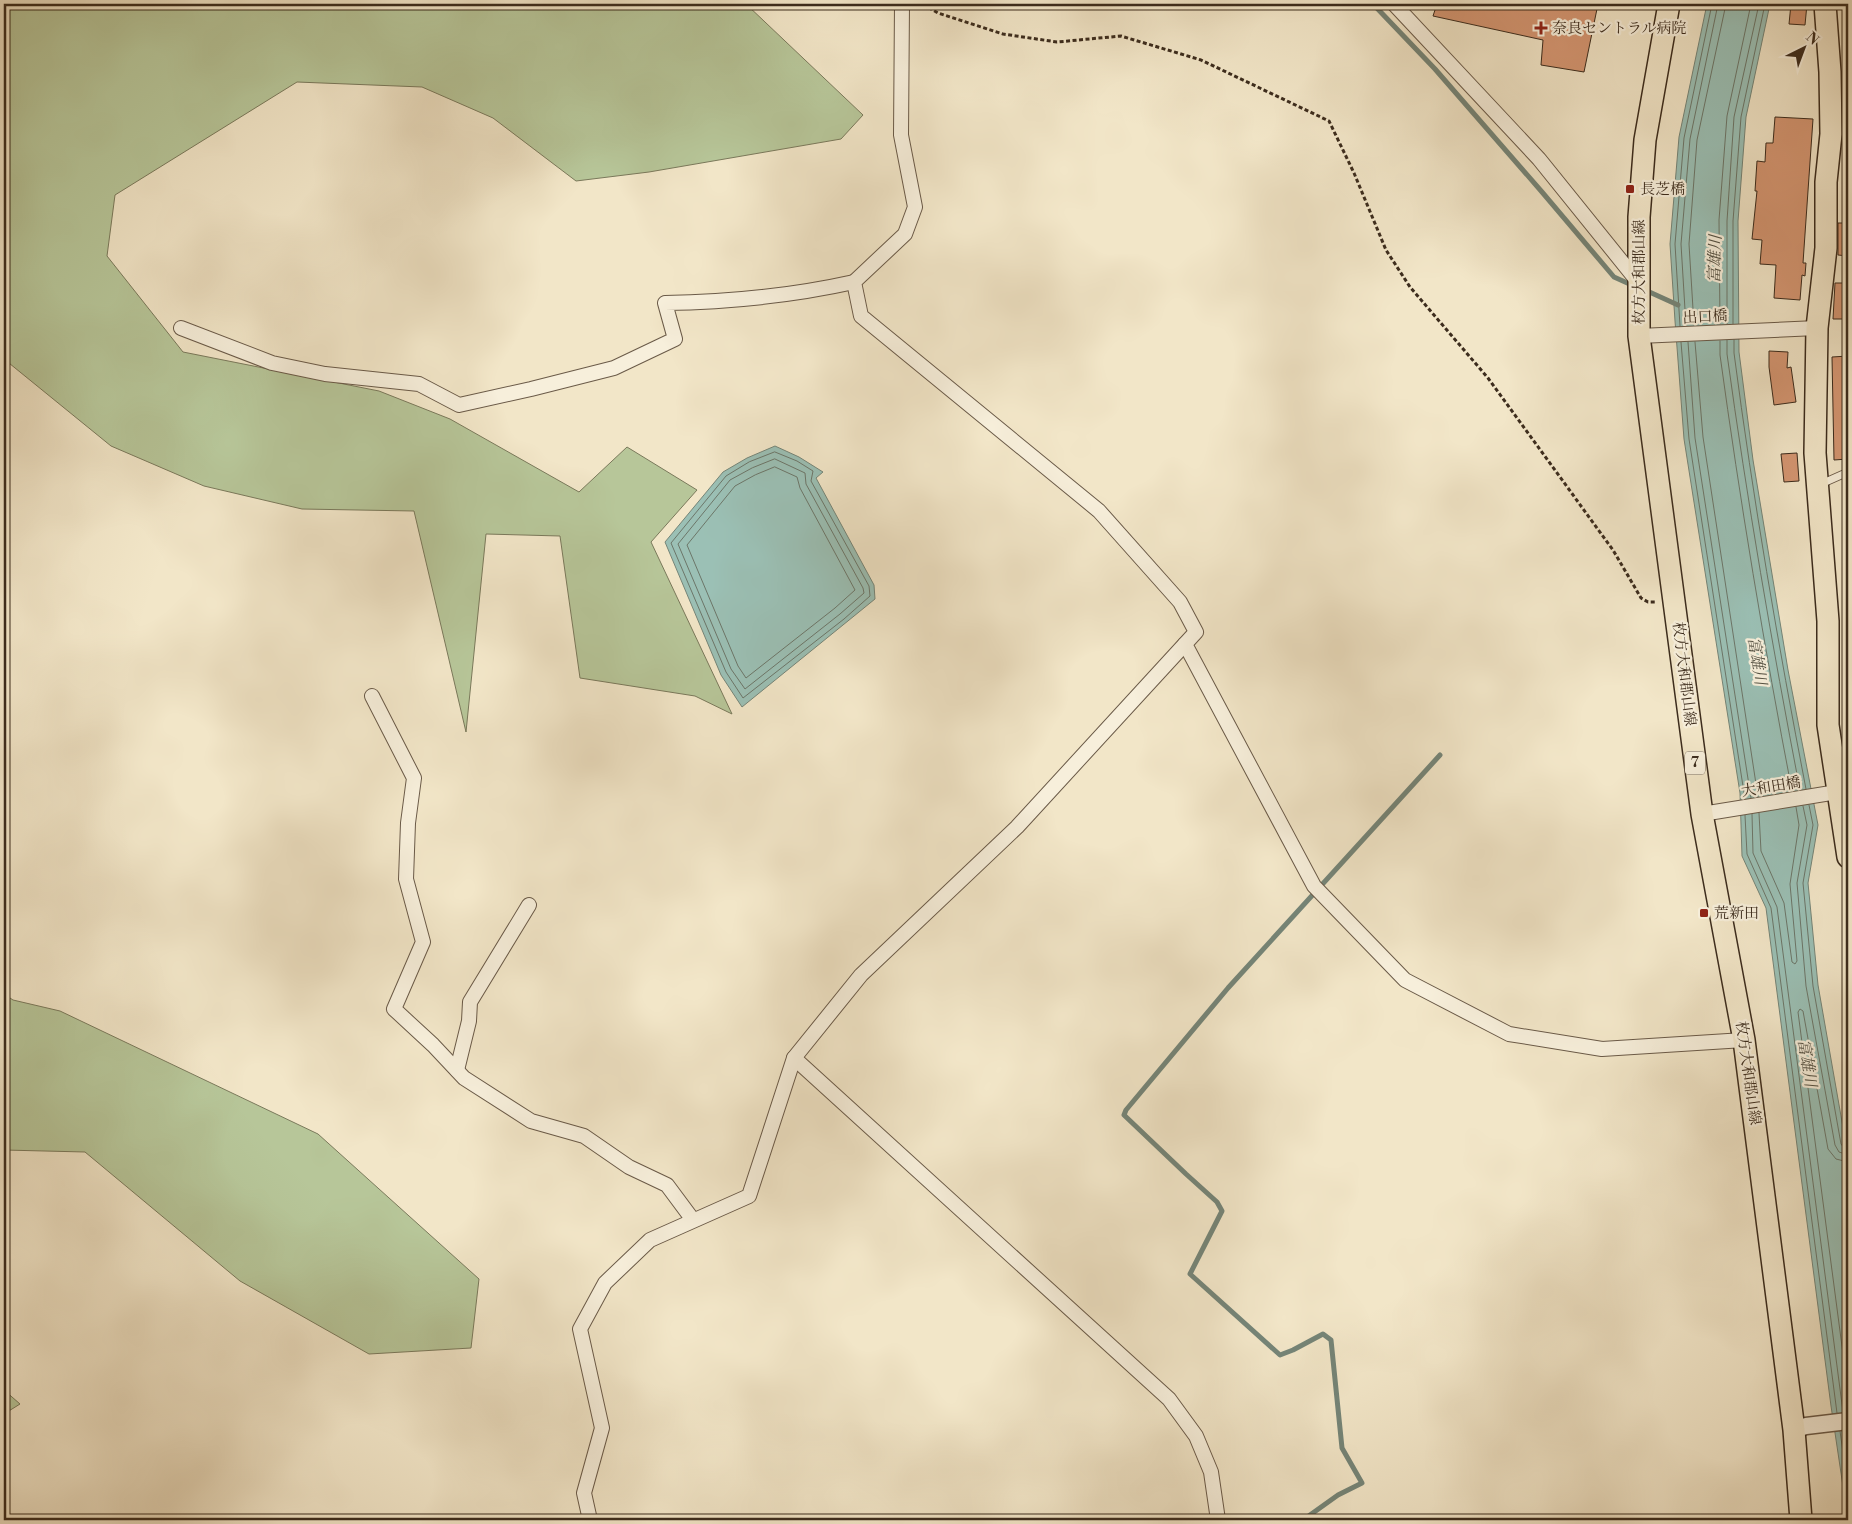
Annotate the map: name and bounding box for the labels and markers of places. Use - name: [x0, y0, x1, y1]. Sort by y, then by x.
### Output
- place label: 奈良セントラル病院: [1552, 19, 1687, 38]
- marker: 奈良セントラル病院: [1534, 21, 1548, 35]
- place label: 長芝橋: [1640, 180, 1685, 199]
- marker: 長芝橋: [1624, 183, 1636, 195]
- place label: 荒新田: [1714, 904, 1759, 923]
- marker: 荒新田: [1698, 907, 1710, 919]

